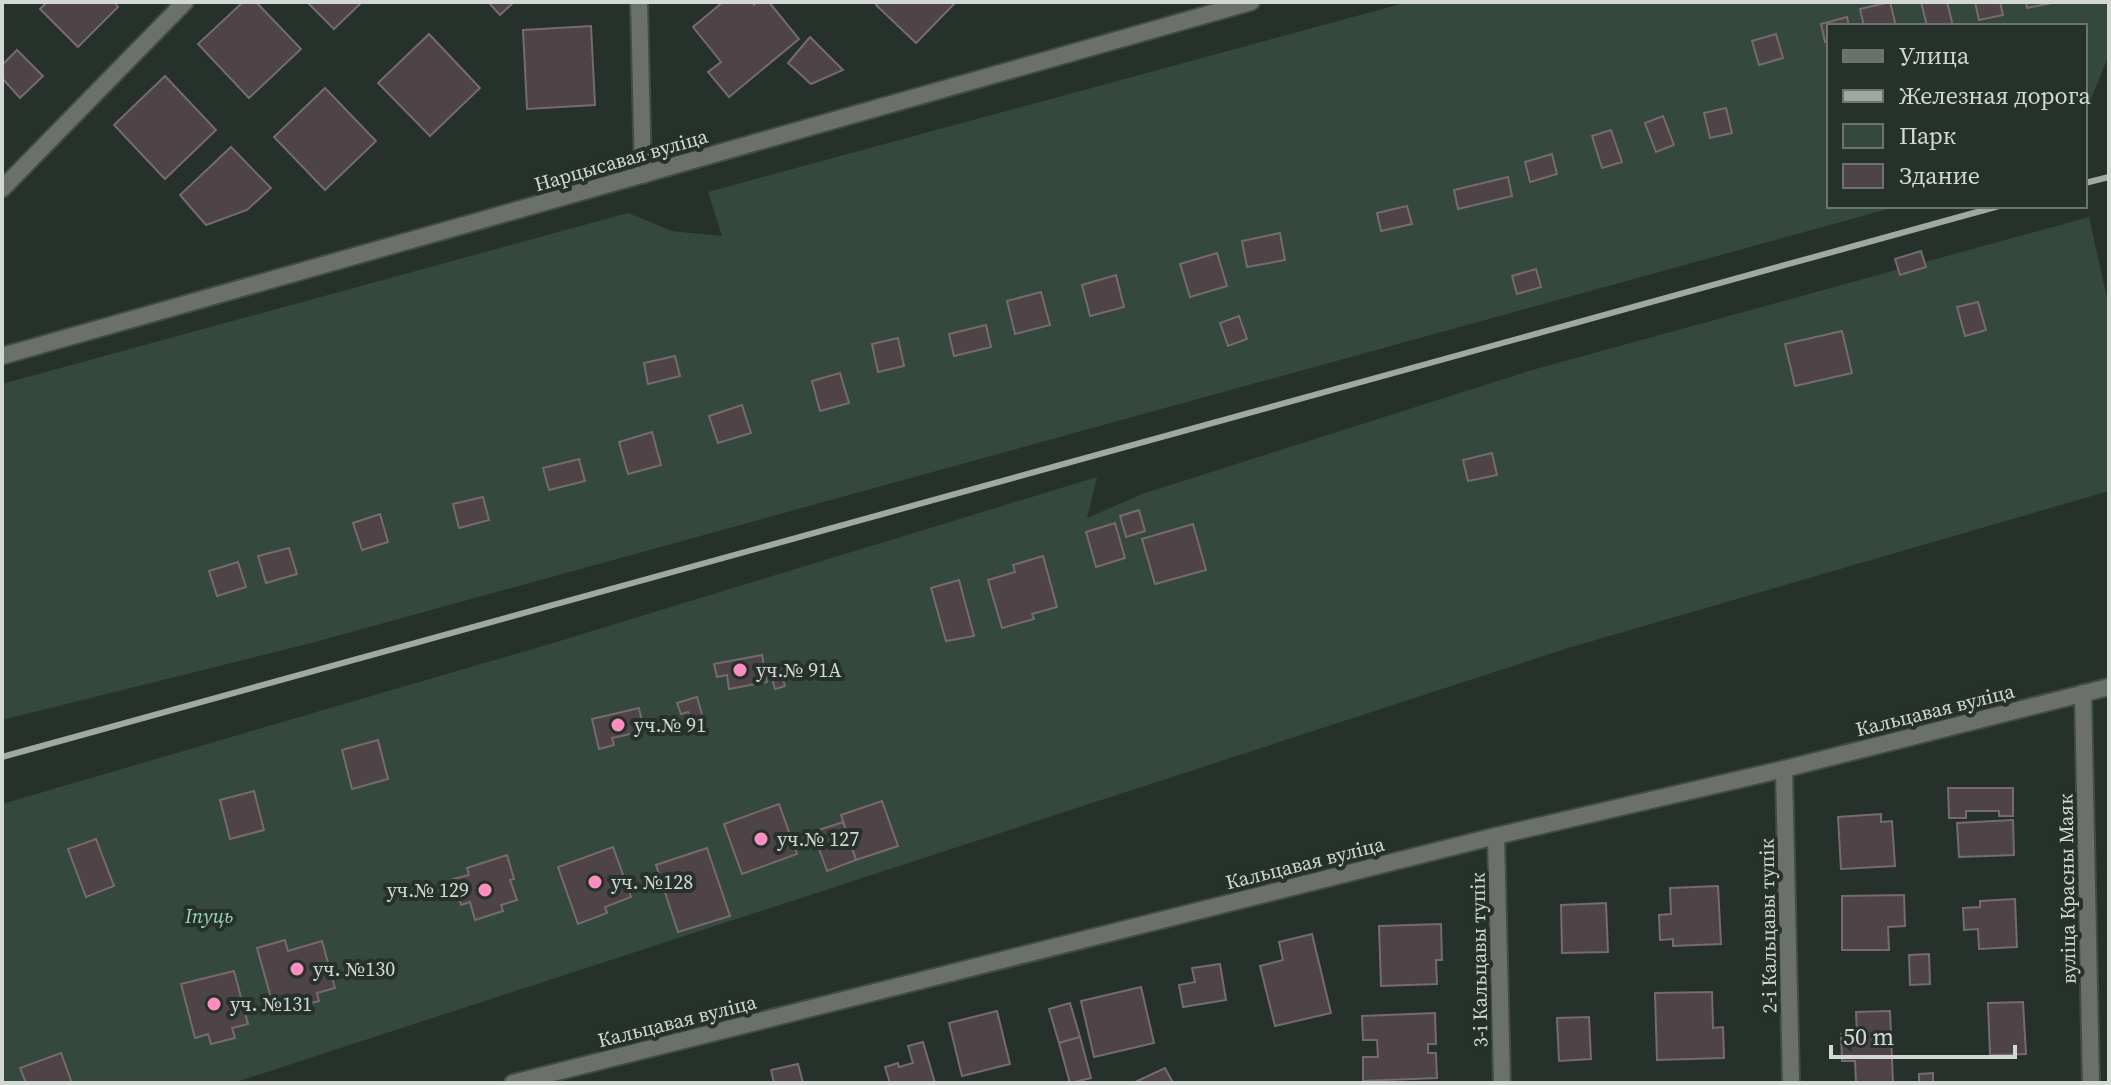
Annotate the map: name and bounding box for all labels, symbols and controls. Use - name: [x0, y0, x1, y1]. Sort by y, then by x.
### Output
- legend: [1827, 24, 2087, 208]
- text: Улица: [1899, 39, 1970, 72]
- text: Железная дорога: [1899, 79, 2091, 112]
- text: Парк: [1899, 119, 1956, 152]
- street label: Нарцысавая вуліца: [531, 122, 712, 198]
- text: Здание: [1899, 159, 1980, 192]
- place label: уч.№ 91А: [756, 656, 842, 684]
- marker: уч.№ 91А: [731, 661, 749, 679]
- street label: Кальцавая вуліца: [1853, 677, 2018, 743]
- place label: уч.№ 91: [634, 711, 706, 739]
- marker: уч.№ 91: [609, 716, 627, 734]
- street label: вуліца Красны Маяк: [2051, 794, 2083, 984]
- place label: уч.№ 127: [777, 825, 859, 853]
- marker: уч.№ 127: [752, 830, 770, 848]
- street label: Кальцавая вуліца: [1223, 830, 1388, 896]
- street label: 2-і Кальцавы тупік: [1752, 838, 1784, 1014]
- place label: уч. №128: [611, 868, 693, 896]
- street label: 3-і Кальцавы тупік: [1463, 872, 1495, 1048]
- marker: уч. №128: [586, 873, 604, 891]
- place label: уч.№ 129: [387, 876, 469, 904]
- marker: уч.№ 129: [476, 881, 494, 899]
- park label: Іпуць: [184, 902, 233, 930]
- place label: уч. №130: [313, 955, 395, 983]
- marker: уч. №130: [288, 960, 306, 978]
- street label: Кальцавая вуліца: [595, 988, 760, 1054]
- place label: уч. №131: [230, 990, 312, 1018]
- marker: уч. №131: [205, 995, 223, 1013]
- scale bar: [1831, 1009, 2015, 1059]
- text: 50 m: [1843, 1020, 1894, 1053]

